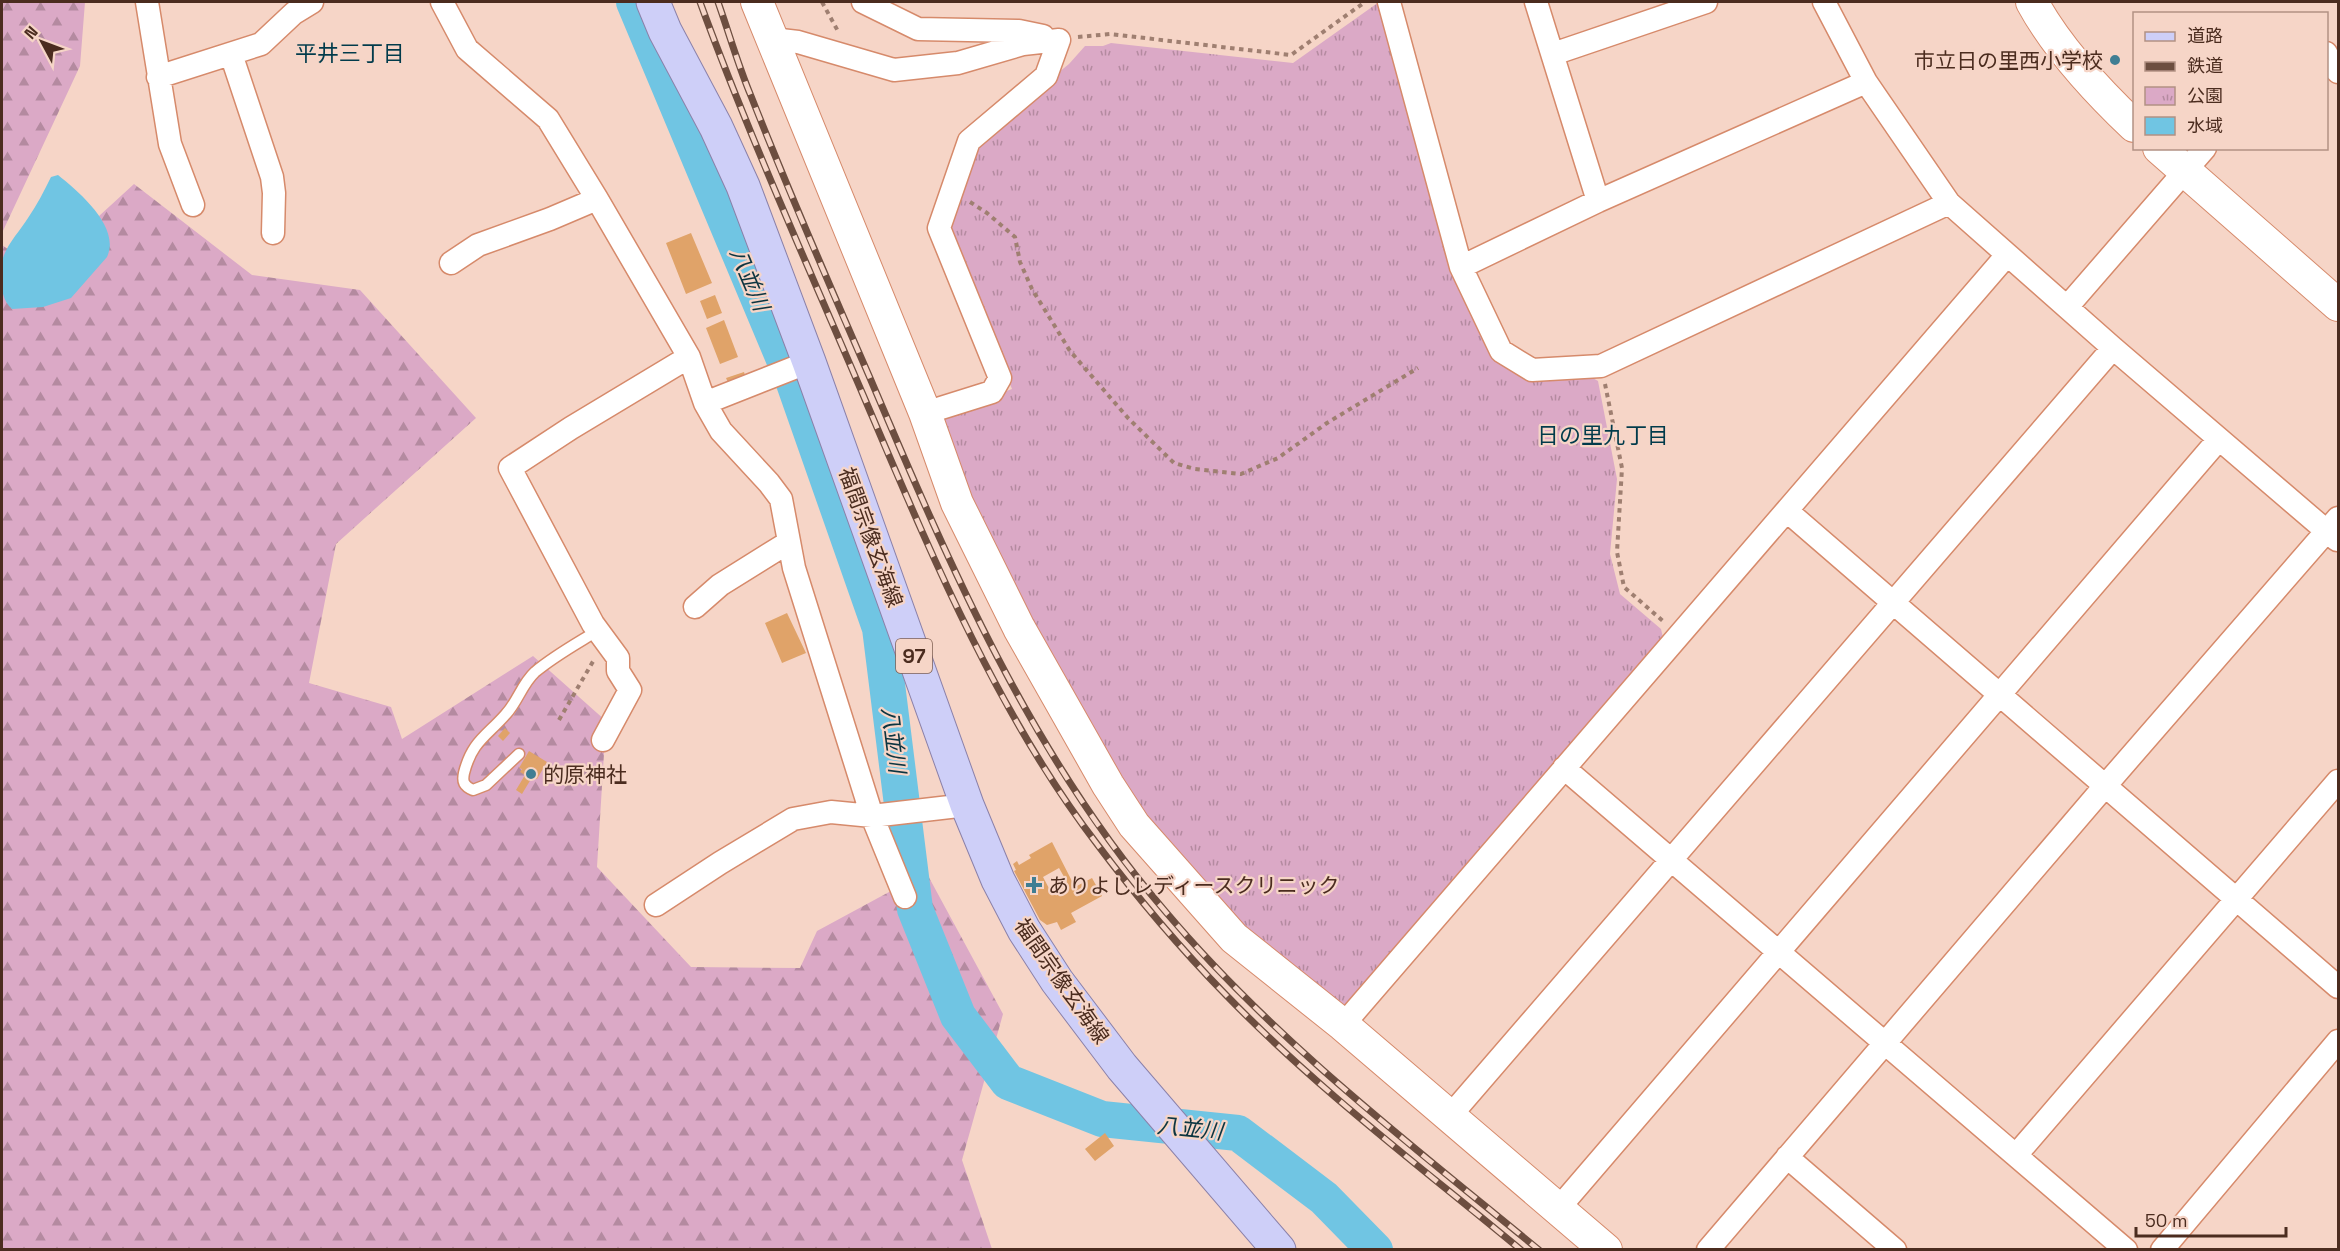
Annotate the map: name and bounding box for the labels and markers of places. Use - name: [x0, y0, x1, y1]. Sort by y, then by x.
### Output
- place label: 市立日の里西小学校: [1914, 47, 2103, 74]
- marker: 市立日の里西小学校: [2108, 53, 2122, 67]
- place label: 的原神社: [543, 761, 627, 788]
- marker: 的原神社: [524, 767, 538, 781]
- place label: ありよしレディースクリニック: [1048, 872, 1339, 899]
- marker: ありよしレディースクリニック: [1025, 876, 1043, 894]

